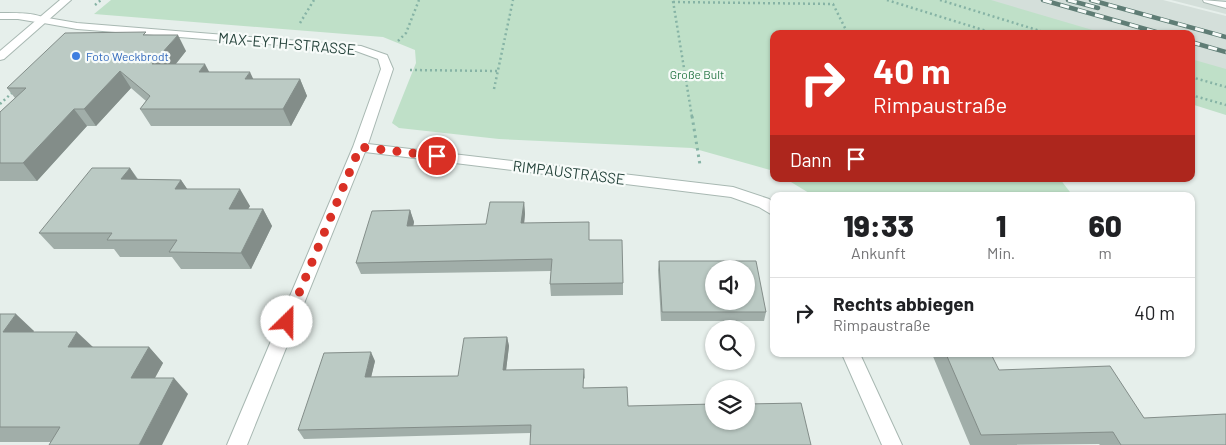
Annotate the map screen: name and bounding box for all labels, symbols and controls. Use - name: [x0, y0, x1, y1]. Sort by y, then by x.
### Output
- street label: MAX-EYTH-STRASSE: [217, 28, 357, 58]
- place label: Foto Weckbrodt: [86, 49, 169, 63]
- text: 40 m: [873, 49, 950, 91]
- marker: Foto Weckbrodt: [70, 50, 82, 62]
- icon: right: [790, 50, 855, 115]
- park label: Große Bult: [670, 67, 724, 81]
- text: Rimpaustraße: [873, 91, 1007, 117]
- pin: [416, 135, 458, 177]
- icon: arrive: [423, 142, 451, 170]
- icon: arrive: [842, 145, 870, 173]
- text: Dann: [790, 148, 832, 171]
- street label: RIMPAUSTRASSE: [512, 156, 626, 188]
- text: 19:33: [843, 207, 914, 243]
- text: 1: [996, 207, 1006, 243]
- text: 60: [1088, 207, 1122, 243]
- text: Ankunft: [851, 243, 906, 262]
- text: Min.: [987, 243, 1015, 262]
- text: m: [1099, 243, 1112, 262]
- map controls: [705, 260, 755, 430]
- button: sound: [705, 260, 755, 310]
- text: Rechts abbiegen: [833, 292, 974, 315]
- position arrow: [260, 295, 312, 347]
- icon: right: [790, 299, 818, 327]
- text: 40 m: [1134, 301, 1175, 324]
- text: Rimpaustraße: [833, 315, 931, 334]
- button: search: [705, 320, 755, 370]
- button: layers: [705, 380, 755, 430]

